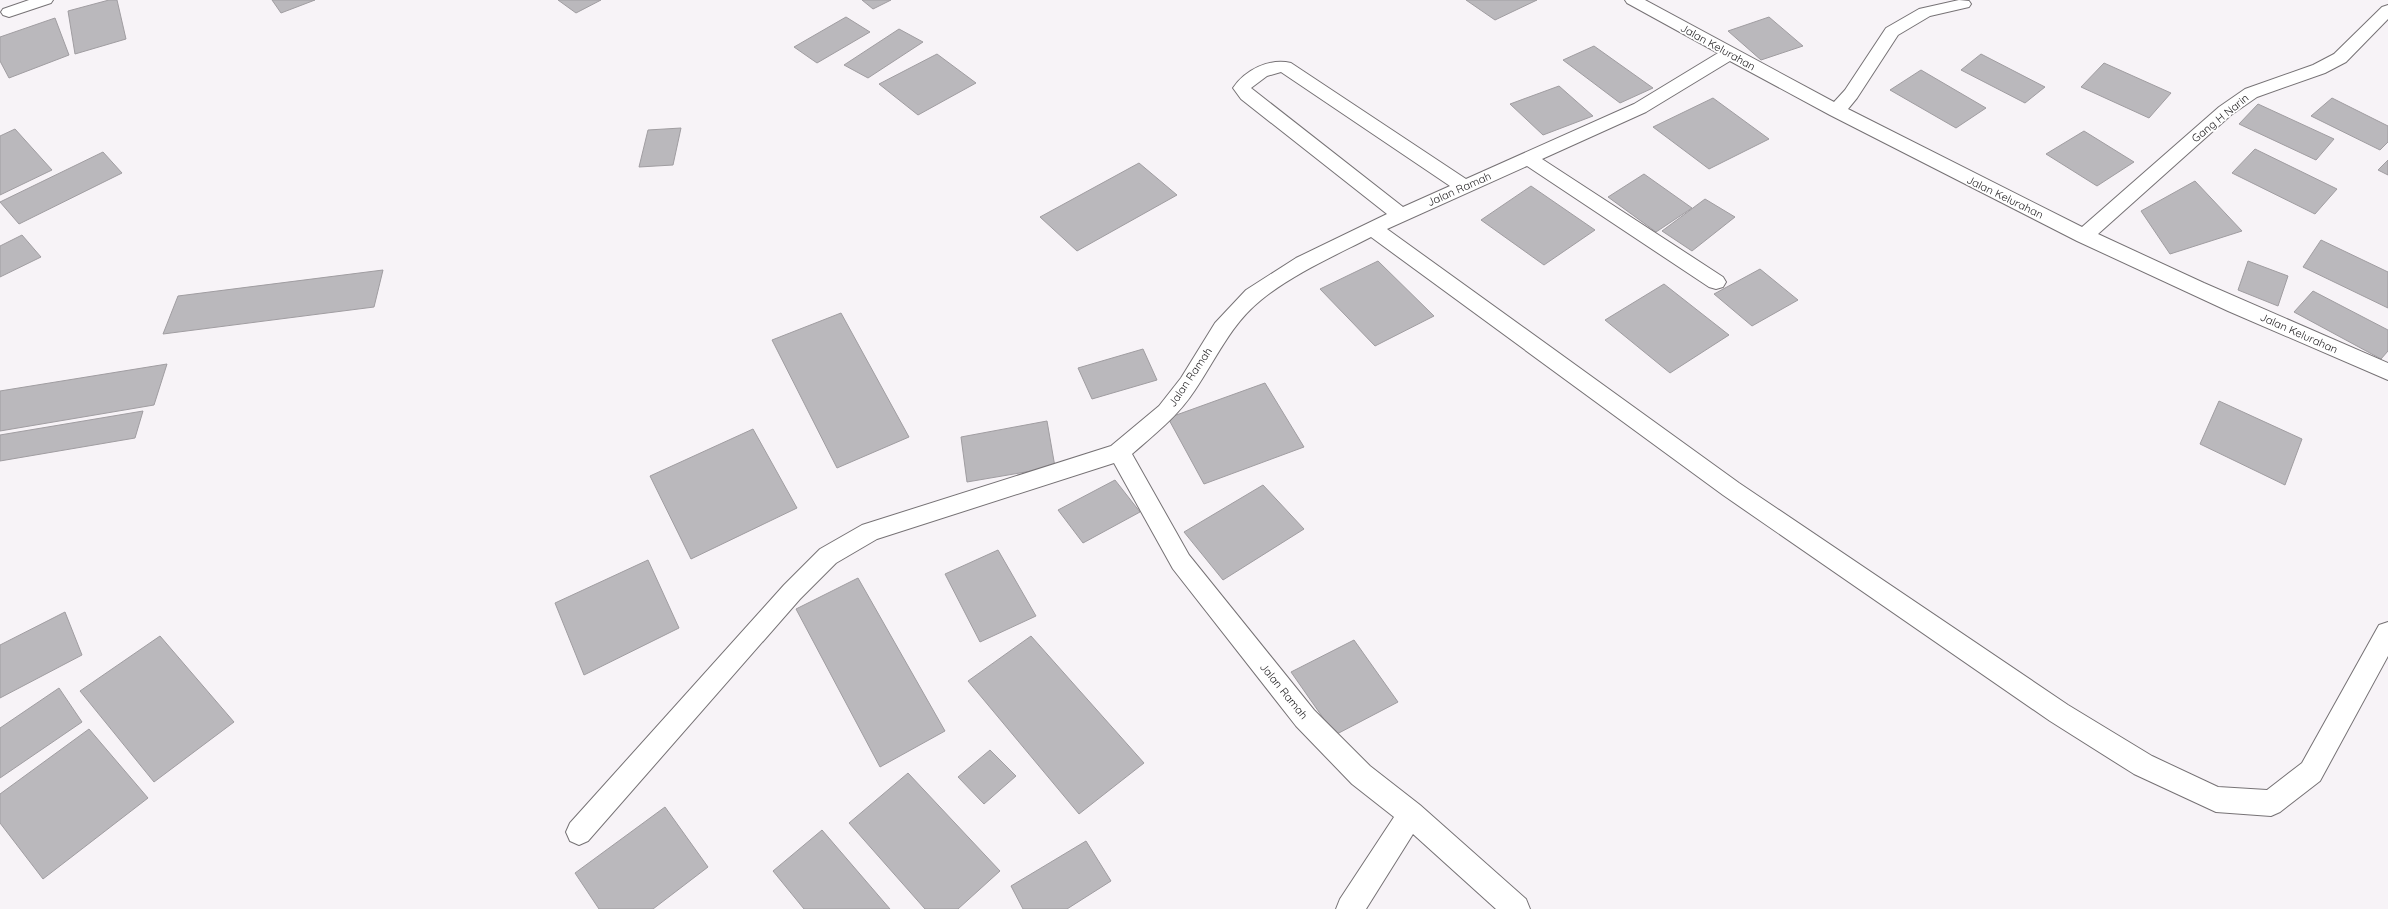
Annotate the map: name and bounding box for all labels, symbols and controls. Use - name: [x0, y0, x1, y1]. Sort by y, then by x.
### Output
- street label: Jalan Kelurahan: [1678, 21, 1758, 73]
- street label: Gang H Narin: [2189, 91, 2251, 145]
- street label: Jalan Ramah: [1425, 169, 1493, 209]
- street label: Jalan Kelurahan: [1964, 172, 2046, 222]
- street label: Jalan Kelurahan: [2258, 310, 2340, 356]
- street label: Jalan Ramah: [1165, 345, 1215, 409]
- street label: Jalan Ramah: [1257, 660, 1311, 722]

